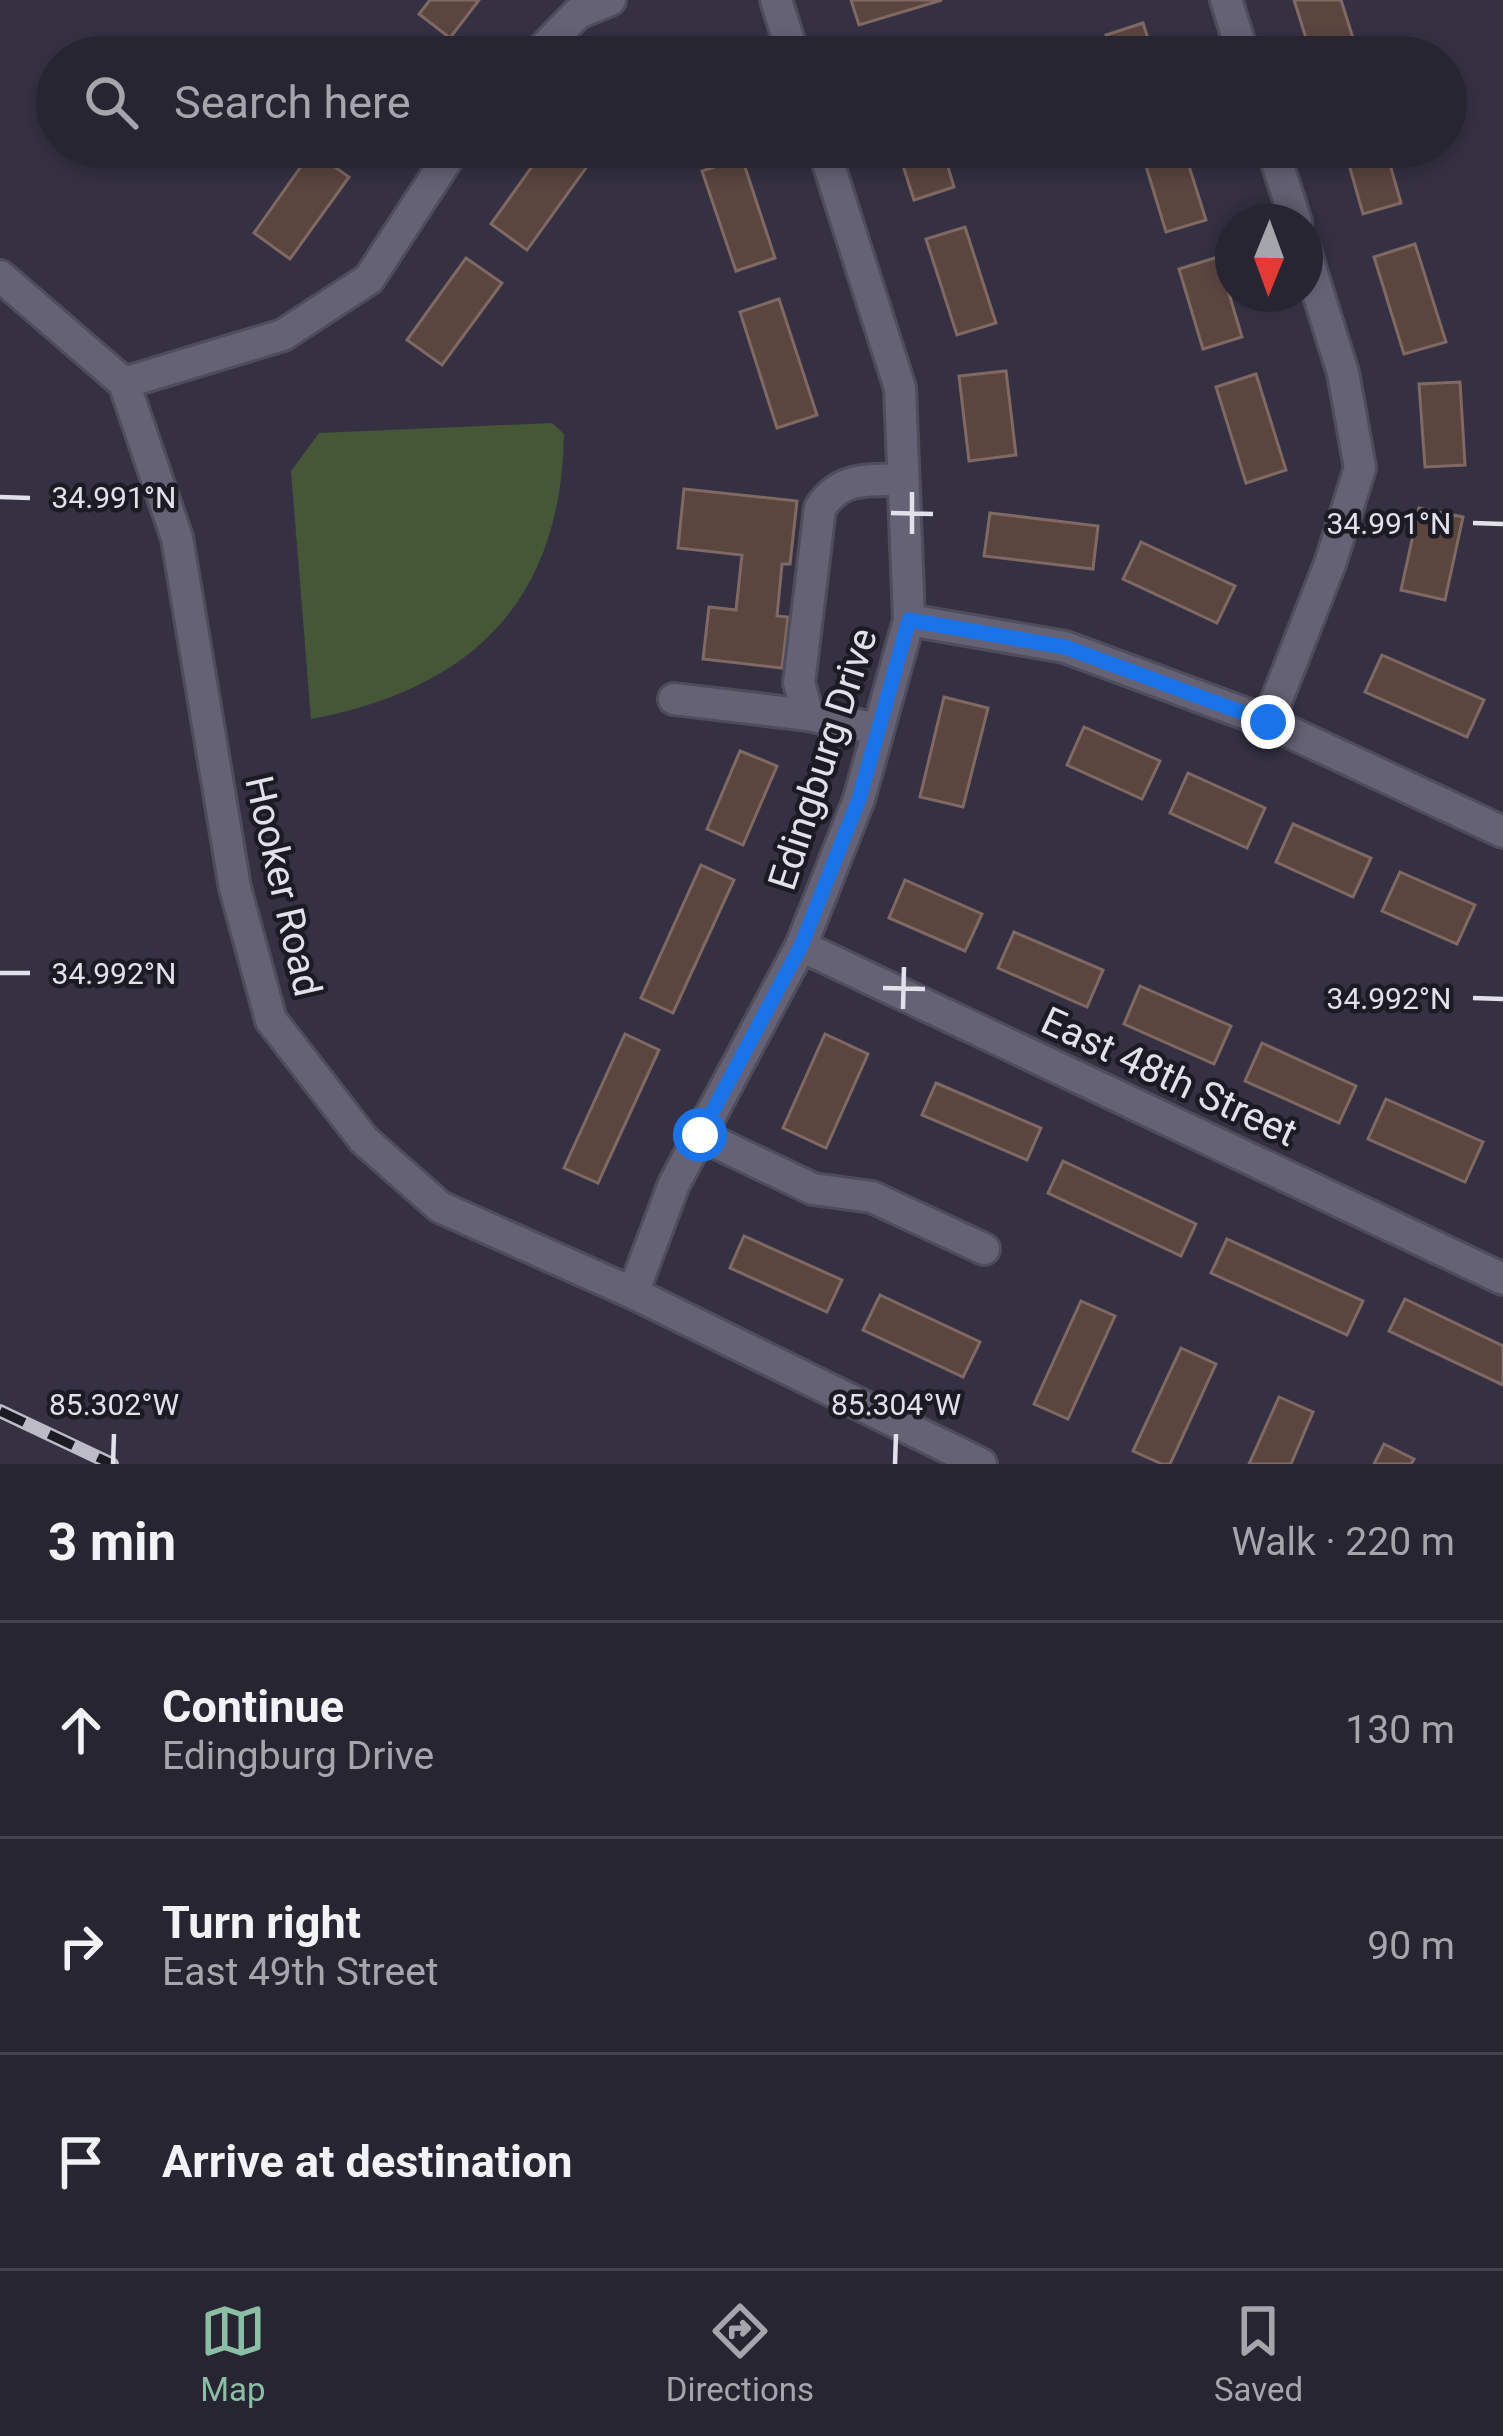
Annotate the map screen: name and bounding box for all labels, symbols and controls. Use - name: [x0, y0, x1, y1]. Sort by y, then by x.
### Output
- search box: [36, 36, 1467, 168]
- icon: search: [78, 69, 144, 135]
- text: Search here: [174, 76, 411, 129]
- north arrow: [1215, 204, 1323, 312]
- text: 34.991°N: [52, 480, 176, 515]
- text: 34.991°N: [1327, 506, 1451, 541]
- street label: Edingburg Drive: [759, 622, 887, 896]
- route end: [1241, 695, 1295, 749]
- street label: Hooker Road: [235, 771, 331, 1001]
- text: 34.992°N: [52, 956, 176, 991]
- text: 34.992°N: [1327, 981, 1451, 1016]
- street label: East 48th Street: [1034, 998, 1304, 1156]
- route start: [673, 1108, 727, 1162]
- text: 85.302°W: [49, 1387, 179, 1422]
- text: 85.304°W: [831, 1387, 961, 1422]
- text: 3 min: [48, 1513, 176, 1572]
- text: Walk · 220 m: [1231, 1519, 1455, 1565]
- text: Continue: [162, 1680, 344, 1733]
- icon: ahead: [48, 1697, 114, 1763]
- text: 130 m: [1345, 1707, 1455, 1753]
- text: Edingburg Drive: [162, 1733, 434, 1779]
- text: Turn right: [162, 1896, 361, 1949]
- icon: right: [48, 1913, 114, 1979]
- text: 90 m: [1367, 1923, 1455, 1969]
- text: East 49th Street: [162, 1949, 439, 1995]
- icon: arrive: [48, 2129, 114, 2195]
- text: Arrive at destination: [162, 2135, 573, 2188]
- tab: Map: [200, 2298, 266, 2409]
- tab: Directions: [666, 2298, 814, 2409]
- tab: Saved: [1214, 2298, 1303, 2409]

